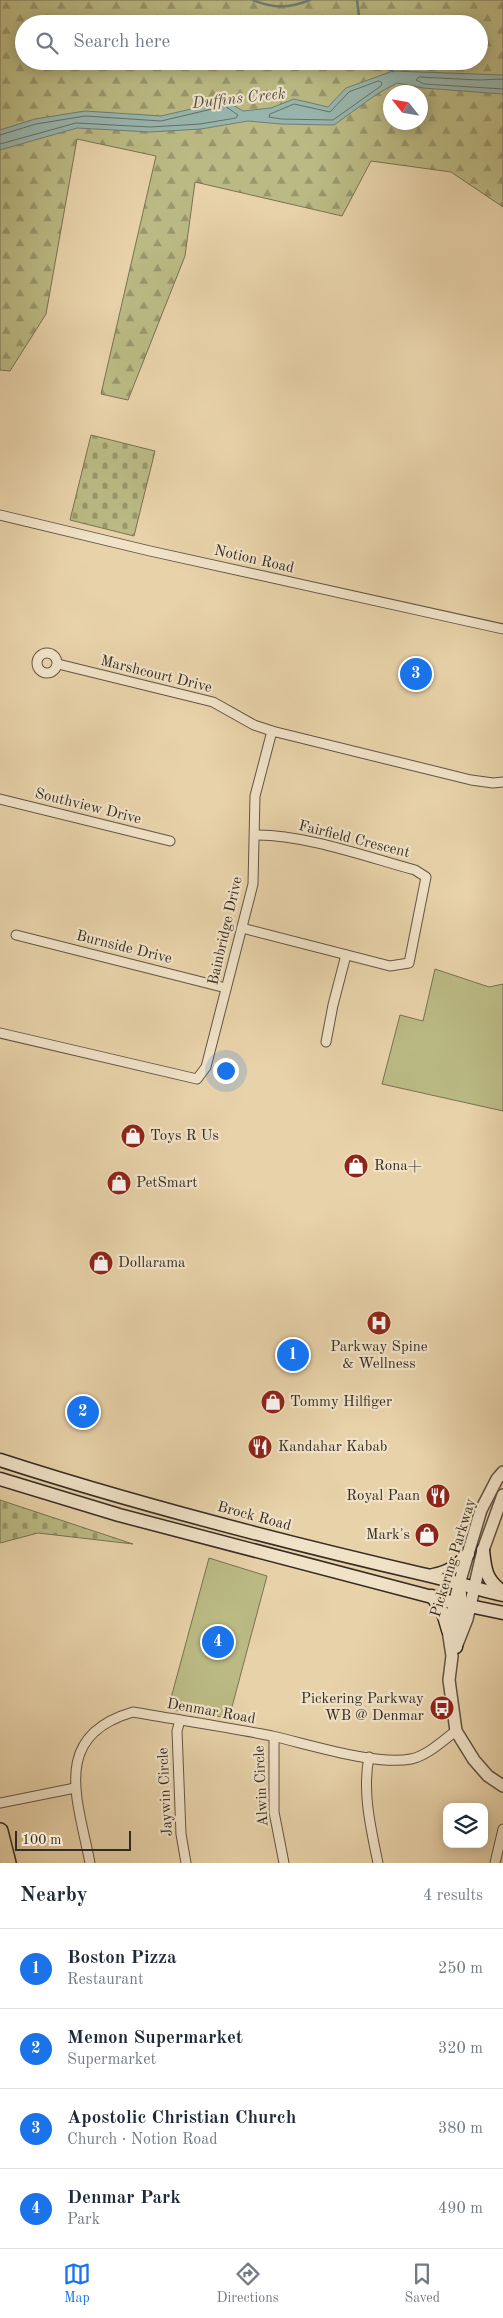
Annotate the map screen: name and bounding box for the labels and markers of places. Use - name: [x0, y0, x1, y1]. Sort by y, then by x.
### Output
- pin: 3: [400, 655, 432, 693]
- shop icon: Toys R Us: [120, 1123, 146, 1149]
- place label: Toys R Us: [150, 1129, 219, 1144]
- shop icon: Rona+: [343, 1153, 369, 1179]
- place label: Rona+: [374, 1159, 422, 1174]
- shop icon: PetSmart: [106, 1170, 132, 1196]
- place label: PetSmart: [136, 1176, 198, 1191]
- shop icon: Dollarama: [88, 1250, 114, 1276]
- place label: Dollarama: [118, 1256, 186, 1271]
- hospital icon: Parkway Spine & Wellness: [366, 1310, 392, 1336]
- pin: 1: [277, 1336, 309, 1374]
- place label: Parkway Spine & Wellness: [330, 1340, 428, 1372]
- shop icon: Tommy Hilfiger: [260, 1389, 286, 1415]
- pin: 2: [67, 1393, 99, 1431]
- place label: Tommy Hilfiger: [290, 1395, 392, 1410]
- restaurant icon: Kandahar Kabab: [247, 1434, 273, 1460]
- place label: Kandahar Kabab: [278, 1440, 388, 1455]
- restaurant icon: Royal Paan: [425, 1483, 451, 1509]
- place label: Royal Paan: [346, 1489, 420, 1504]
- shop icon: Mark's: [414, 1522, 440, 1548]
- place label: Mark's: [366, 1528, 410, 1543]
- pin: 4: [202, 1623, 234, 1661]
- place label: Pickering Parkway WB @ Denmar: [301, 1692, 424, 1724]
- bus stop icon: Pickering Parkway WB @ Denmar: [429, 1695, 455, 1721]

